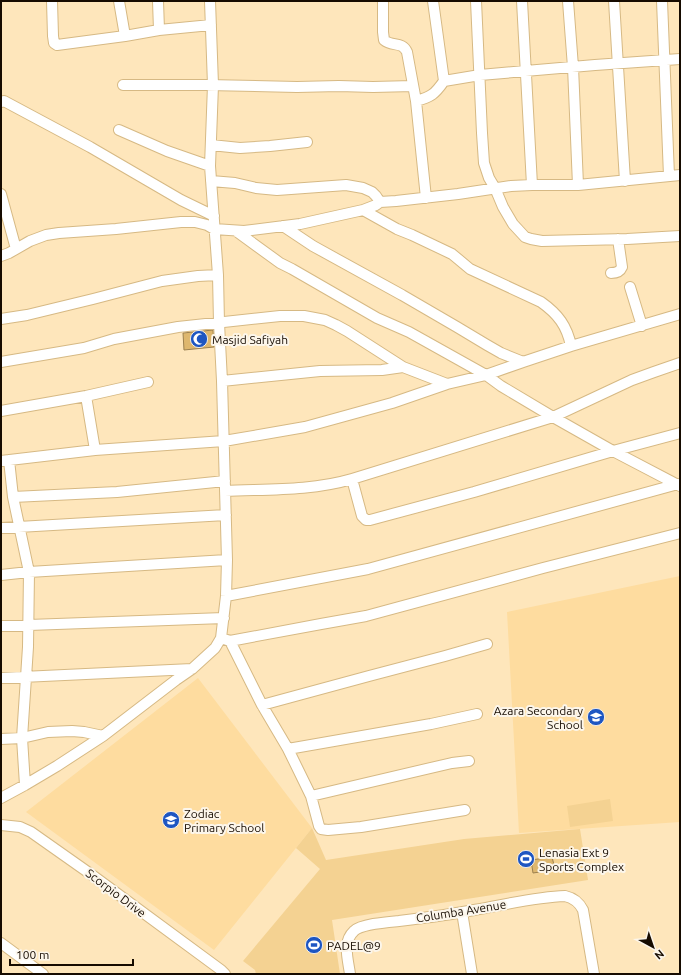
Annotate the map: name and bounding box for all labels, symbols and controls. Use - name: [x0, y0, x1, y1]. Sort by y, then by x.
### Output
- mosque icon: Masjid Safiyah: [189, 329, 209, 349]
- place label: Masjid Safiyah: [212, 333, 288, 346]
- place label: Azara Secondary School: [494, 704, 583, 731]
- school or university icon: Azara Secondary School: [586, 707, 606, 727]
- place label: Zodiac Primary School: [184, 807, 264, 834]
- school or university icon: Zodiac Primary School: [161, 810, 181, 830]
- place label: Lenasia Ext 9 Sports Complex: [539, 846, 624, 873]
- sports icon: Lenasia Ext 9 Sports Complex: [516, 849, 536, 869]
- street label: Scorpio Drive: [84, 866, 148, 920]
- street label: Columba Avenue: [415, 897, 507, 925]
- north arrow: [633, 927, 673, 967]
- sports icon: PADEL@9: [304, 935, 324, 955]
- place label: PADEL@9: [327, 939, 381, 952]
- scale bar: [10, 941, 133, 967]
- text: N: [652, 947, 666, 962]
- text: 100 m: [16, 948, 49, 961]

